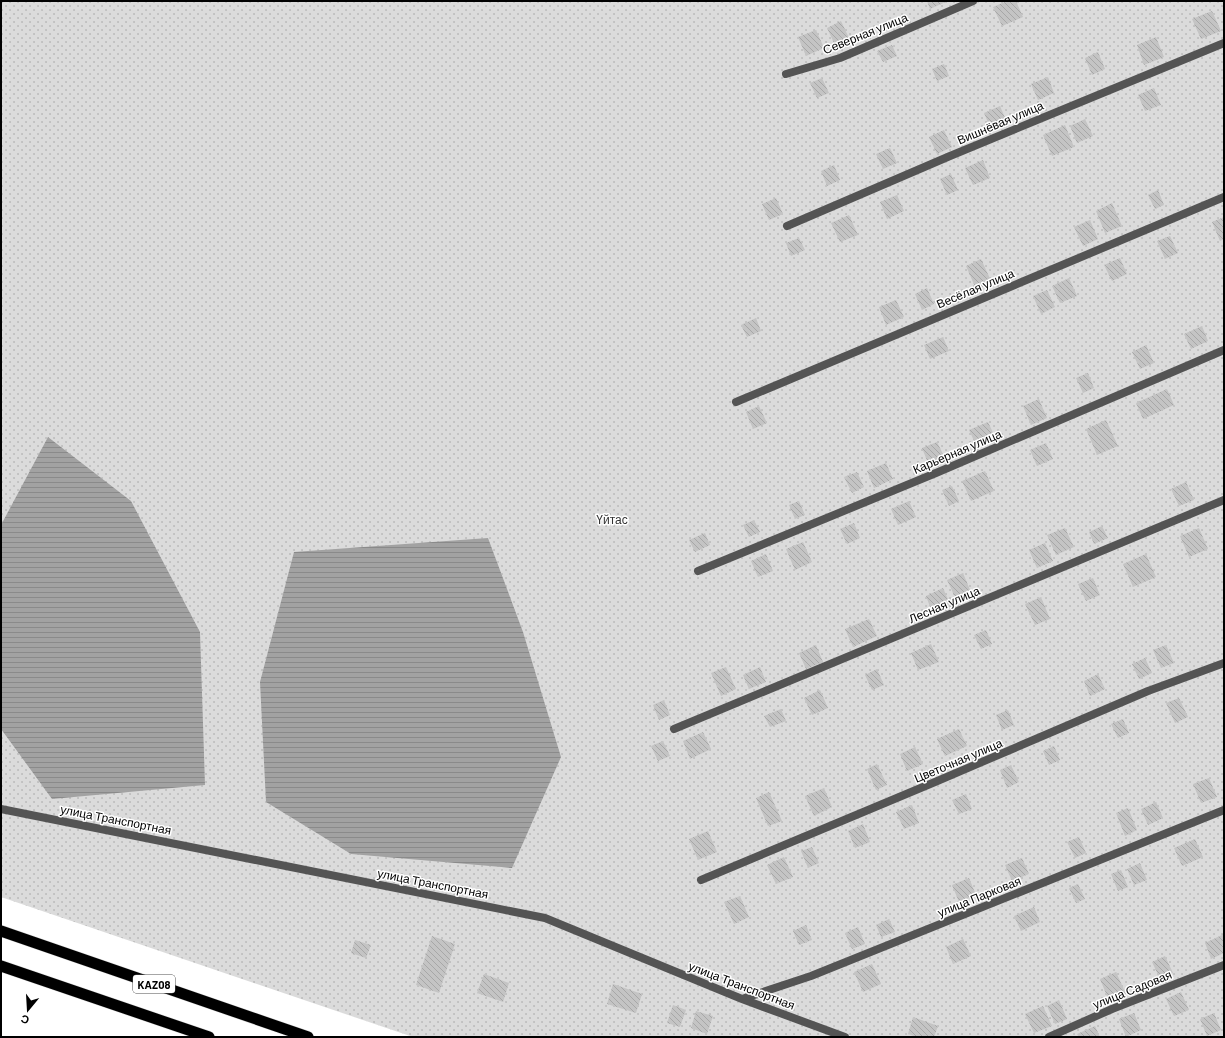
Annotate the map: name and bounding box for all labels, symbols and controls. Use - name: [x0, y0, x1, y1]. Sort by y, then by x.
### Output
- street label: Северная улица: [821, 10, 910, 57]
- street label: Вишнёвая улица: [955, 97, 1046, 147]
- street label: Весёлая улица: [934, 265, 1017, 312]
- street label: Карьерная улица: [910, 426, 1004, 477]
- park label: Үйтас: [596, 512, 628, 526]
- street label: Лесная улица: [906, 583, 982, 626]
- street label: Цветочная улица: [912, 735, 1005, 786]
- street label: улица Транспортная: [59, 801, 173, 838]
- street label: улица Транспортная: [376, 865, 490, 902]
- street label: улица Парковая: [935, 873, 1023, 920]
- street label: улица Транспортная: [686, 958, 797, 1013]
- street label: улица Садовая: [1090, 967, 1174, 1012]
- road number: KAZ08: [133, 975, 175, 993]
- north arrow: [8, 990, 48, 1030]
- text: С: [19, 1013, 31, 1027]

